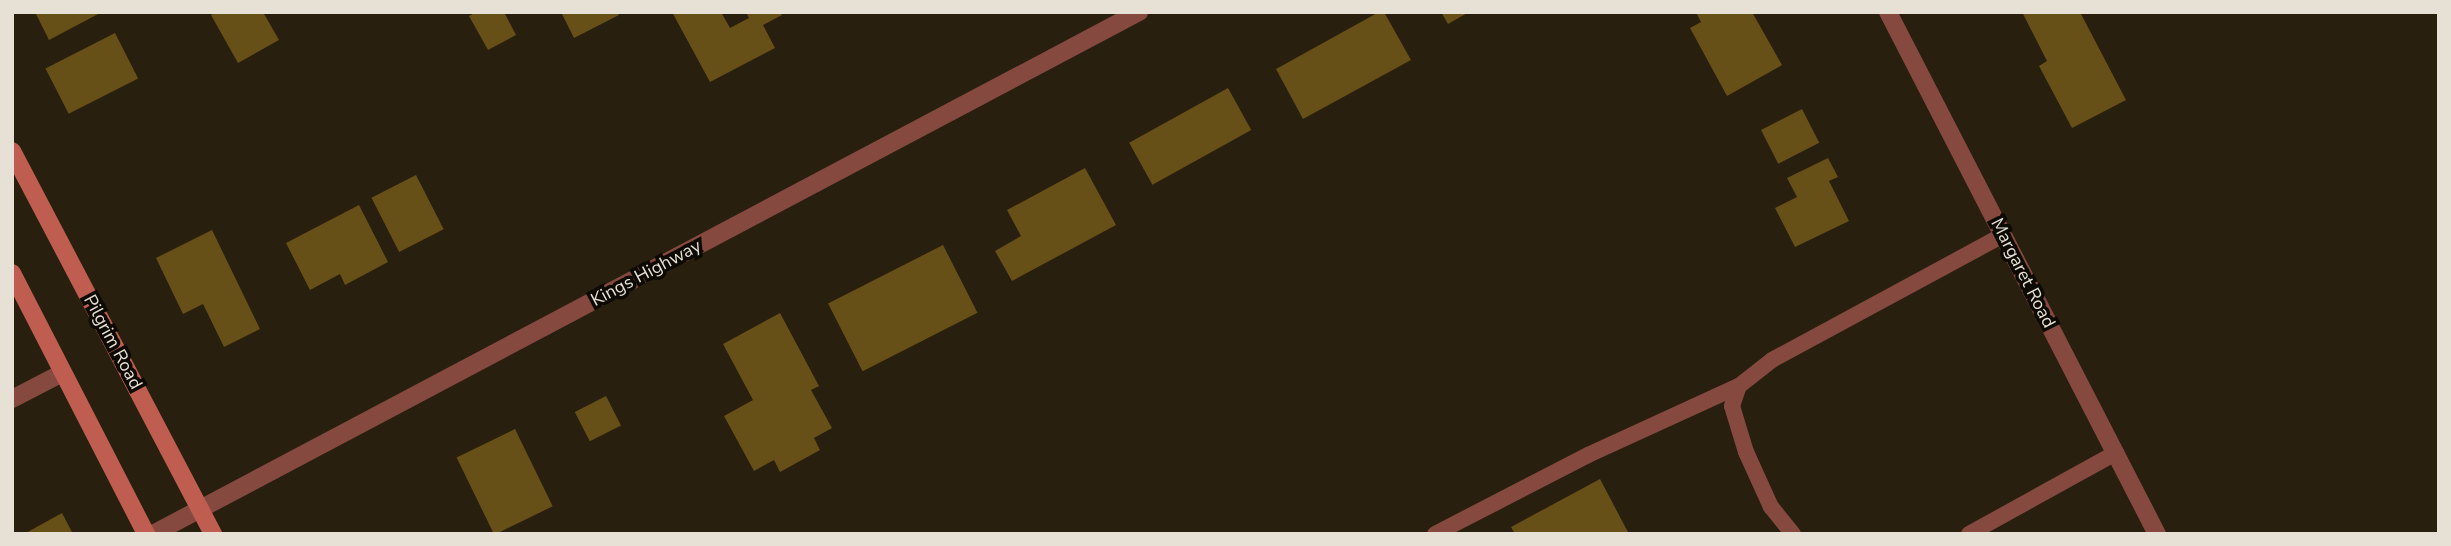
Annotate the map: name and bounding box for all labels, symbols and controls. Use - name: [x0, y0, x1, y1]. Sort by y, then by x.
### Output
- street label: Margaret Road: [1986, 215, 2060, 331]
- street label: Kings Highway: [587, 235, 705, 311]
- street label: Pilgrim Road: [79, 291, 147, 393]

